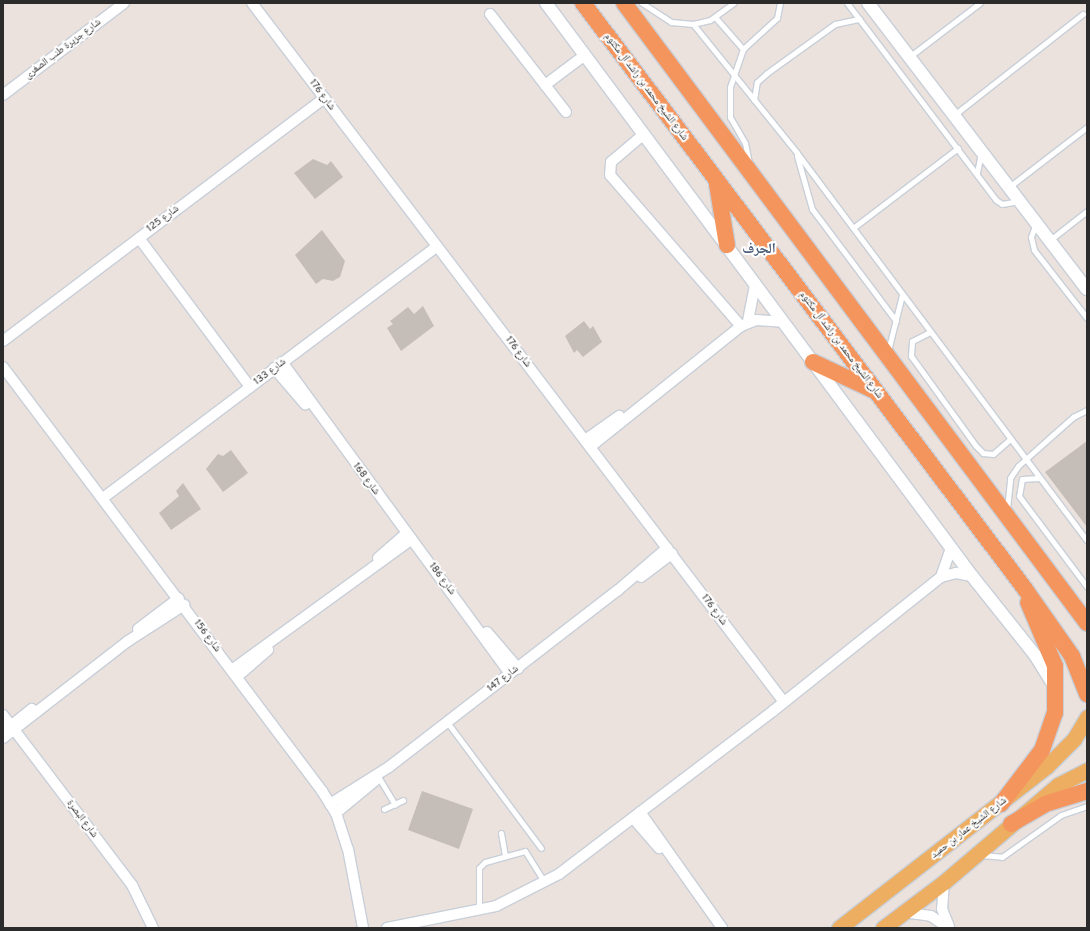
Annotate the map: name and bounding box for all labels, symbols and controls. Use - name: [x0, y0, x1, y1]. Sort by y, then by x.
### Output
- street label: شارع جزيرة طنب الصغرى: [23, 16, 103, 82]
- street label: شارع الشيخ محمد بن راشد آل مكتوم: [602, 31, 690, 143]
- street label: شارع 176: [306, 77, 338, 113]
- street label: شارع 125: [144, 203, 182, 235]
- district label: الجرف: [742, 242, 776, 258]
- street label: شارع الشيخ محمد بن راشد آل مكتوم: [797, 289, 885, 401]
- street label: شارع 176: [502, 334, 534, 370]
- street label: شارع 133: [252, 356, 288, 388]
- street label: شارع 168: [350, 461, 382, 497]
- street label: شارع 186: [426, 561, 458, 597]
- street label: شارع 176: [698, 592, 730, 628]
- street label: شارع 156: [191, 618, 223, 654]
- street label: شارع 147: [485, 663, 521, 695]
- street label: شارع الشيخ عمار بن حميد: [929, 795, 1009, 861]
- street label: شارع البصرة: [64, 798, 100, 840]

